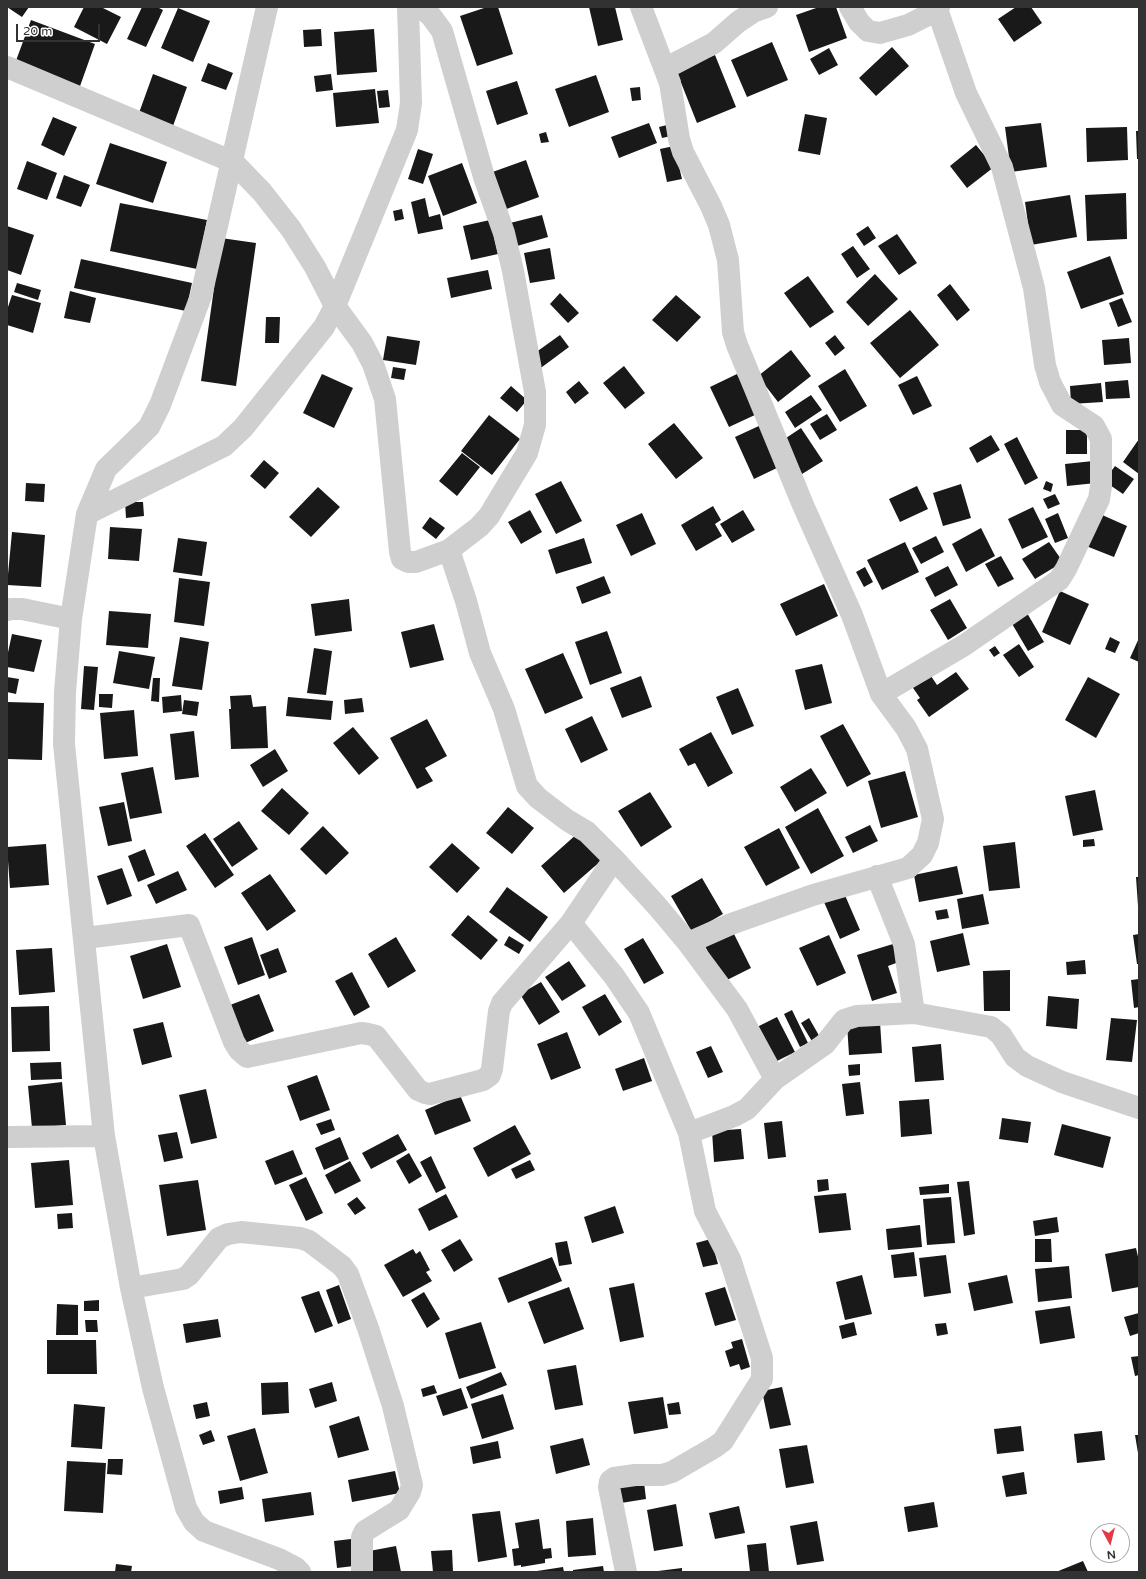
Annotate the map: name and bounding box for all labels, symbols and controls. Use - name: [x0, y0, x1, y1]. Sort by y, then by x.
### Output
- scale bar: [18, 16, 102, 42]
- text: 20 m: [23, 24, 52, 38]
- north arrow: [1090, 1523, 1130, 1563]
- text: N: [1106, 1547, 1117, 1561]

